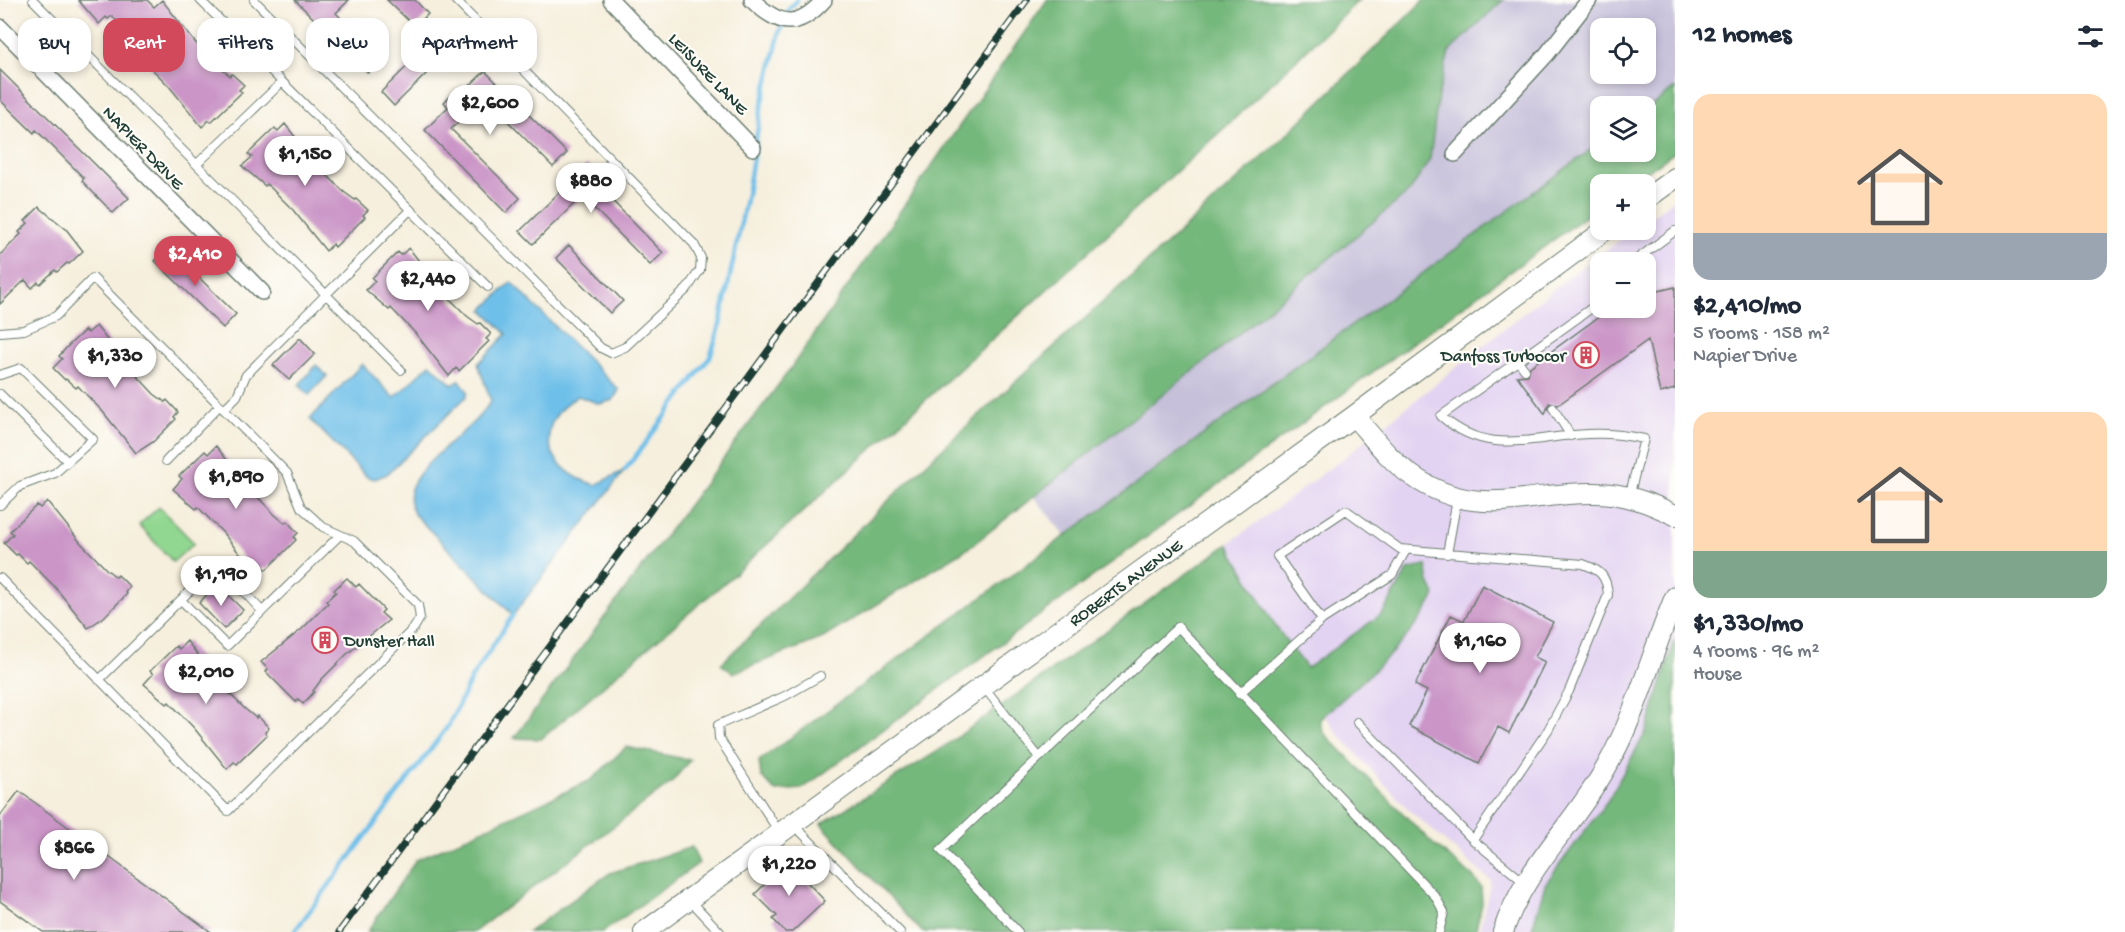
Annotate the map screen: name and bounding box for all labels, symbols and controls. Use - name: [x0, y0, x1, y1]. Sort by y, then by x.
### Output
- chip: Buy: [18, 18, 91, 72]
- chip: Rent: [103, 18, 185, 72]
- chip: Filters: [197, 18, 294, 72]
- chip: New: [306, 18, 389, 72]
- chip: Apartment: [401, 18, 537, 72]
- map controls: [1590, 18, 1656, 318]
- button: locate: [1590, 18, 1656, 84]
- icon: filters: [2074, 20, 2107, 53]
- text: 12 homes: [1693, 21, 1791, 52]
- street label: LEISURE LANE: [663, 29, 752, 121]
- pin: $2,600: [441, 85, 539, 136]
- text: $2,600: [461, 93, 519, 116]
- button: layers: [1590, 96, 1656, 162]
- street label: NAPIER DRIVE: [97, 103, 188, 196]
- icon: home: [1846, 133, 1954, 241]
- pin: $1,150: [256, 136, 354, 187]
- text: $1,150: [278, 144, 332, 167]
- pin: $880: [555, 163, 627, 214]
- text: $880: [570, 171, 612, 194]
- button: +: [1590, 174, 1656, 240]
- pin: $2,410: [146, 236, 244, 287]
- text: $2,410: [168, 244, 222, 267]
- button: −: [1590, 252, 1656, 318]
- pin: $2,440: [379, 261, 477, 312]
- text: $2,440: [400, 269, 456, 292]
- text: $2,410/mo: [1693, 292, 1801, 323]
- text: 5 rooms · 158 m²: [1693, 323, 1830, 346]
- pin: $1,330: [66, 338, 164, 389]
- building icon: Danfoss Turbocor: [1571, 340, 1601, 370]
- text: $1,330: [87, 346, 143, 369]
- text: Napier Drive: [1693, 346, 1797, 369]
- place label: Danfoss Turbocor: [1440, 347, 1568, 368]
- icon: home: [1846, 451, 1954, 559]
- pin: $1,890: [187, 459, 285, 510]
- text: $1,890: [208, 467, 264, 490]
- street label: ROBERTS AVENUE: [1066, 535, 1188, 632]
- pin: $1,190: [172, 556, 270, 607]
- text: $1,190: [195, 564, 247, 587]
- text: $1,330/mo: [1693, 610, 1803, 641]
- pin: $1,160: [1431, 623, 1529, 674]
- building icon: Dunster Hall: [310, 625, 340, 655]
- text: $1,160: [1454, 631, 1506, 654]
- place label: Dunster Hall: [343, 632, 435, 653]
- text: 4 rooms · 96 m²: [1693, 641, 1819, 664]
- pin: $2,010: [157, 654, 255, 705]
- text: $2,010: [178, 662, 234, 685]
- text: House: [1693, 664, 1742, 687]
- pin: $866: [38, 830, 110, 881]
- text: $866: [54, 838, 94, 861]
- pin: $1,220: [740, 846, 838, 897]
- text: $1,220: [762, 854, 816, 877]

